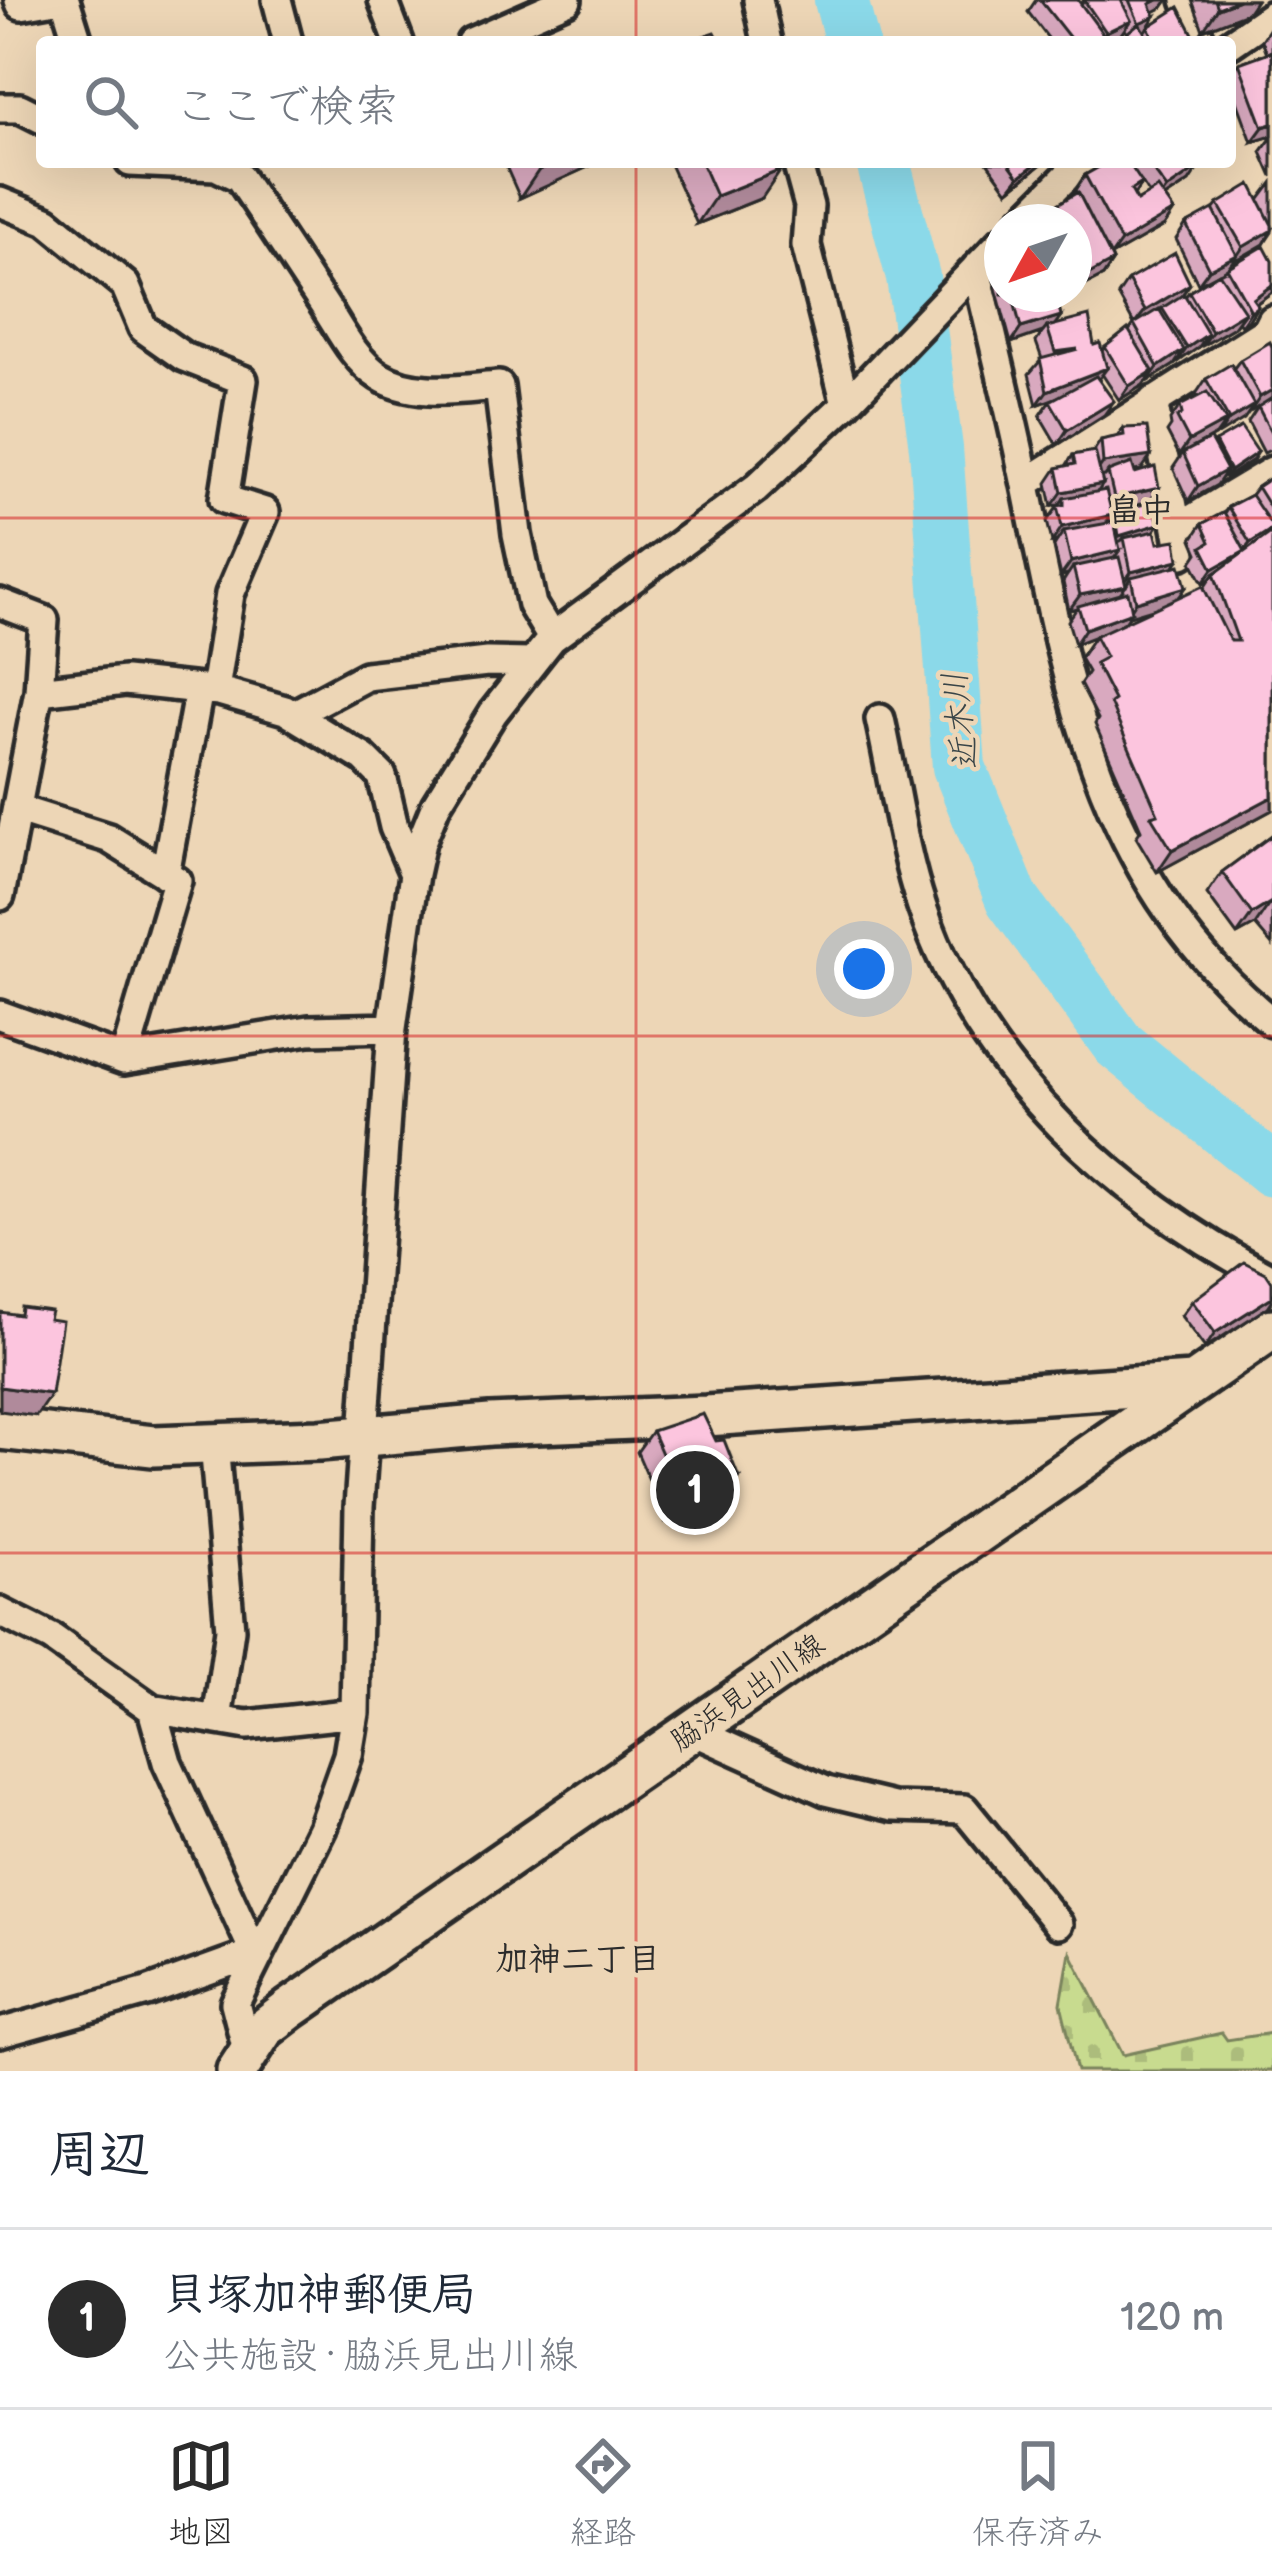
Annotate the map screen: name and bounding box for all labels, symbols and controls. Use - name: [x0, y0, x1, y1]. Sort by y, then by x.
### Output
- search box: [36, 36, 1236, 168]
- icon: search: [78, 69, 144, 135]
- text: ここで検索: [174, 80, 399, 135]
- north arrow: [984, 204, 1092, 312]
- district label: 畠中: [1108, 491, 1174, 531]
- water label: 近木川: [935, 669, 987, 772]
- your location: [834, 939, 894, 999]
- pin: 1: [656, 1445, 734, 1535]
- street label: 脇浜見出川線: [664, 1626, 832, 1759]
- district label: 加神二丁目: [496, 1940, 661, 1980]
- text: 周辺: [48, 2125, 150, 2186]
- text: 貝塚加神郵便局: [162, 2268, 477, 2323]
- text: 1: [79, 2295, 95, 2342]
- text: 120 m: [1120, 2295, 1224, 2342]
- text: 公共施設 · 脇浜見出川線: [162, 2333, 577, 2380]
- tab: 地図: [168, 2433, 234, 2553]
- tab: 経路: [570, 2433, 636, 2553]
- tab: 保存済み: [972, 2433, 1104, 2553]

